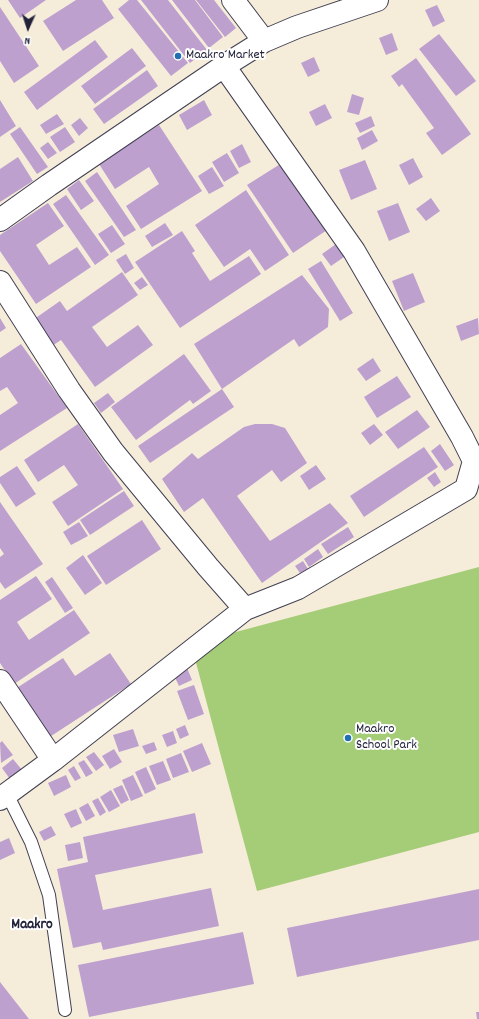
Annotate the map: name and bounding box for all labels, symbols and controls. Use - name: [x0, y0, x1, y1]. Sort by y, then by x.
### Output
- north arrow: [8, 8, 48, 48]
- text: N: [24, 32, 31, 48]
- place label: Maakro Market: [186, 48, 265, 64]
- marker: Maakro Market: [173, 51, 183, 61]
- place label: Maakro School Park: [356, 722, 417, 754]
- marker: Maakro School Park: [343, 733, 353, 743]
- district label: Maakro: [11, 917, 53, 935]

